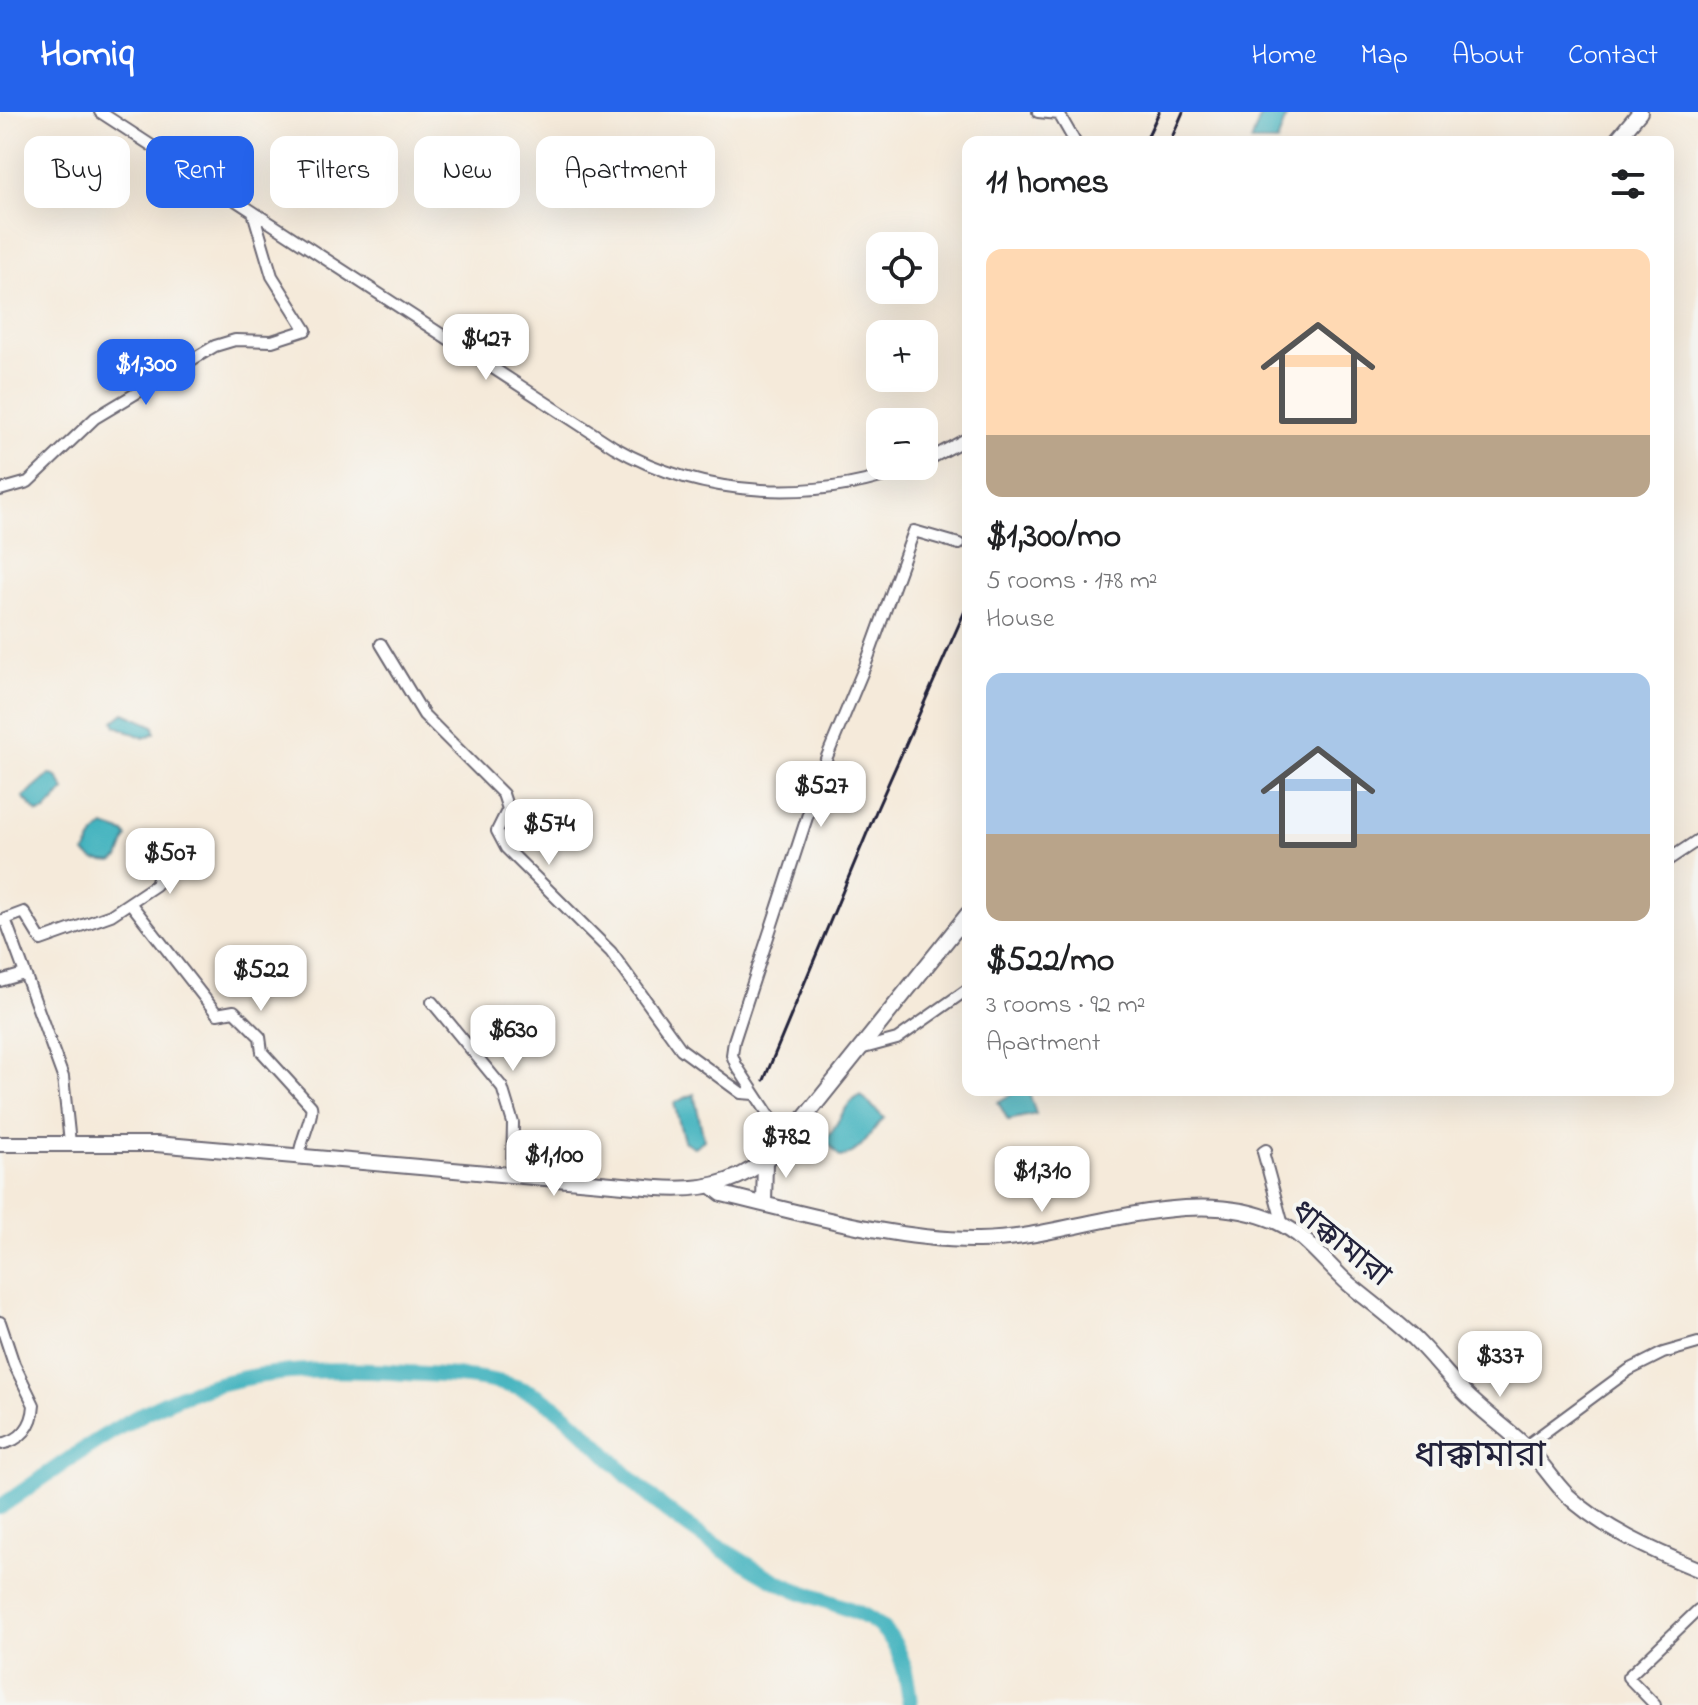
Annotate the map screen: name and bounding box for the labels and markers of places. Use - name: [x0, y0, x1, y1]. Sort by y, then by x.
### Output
- pin: $427: [439, 314, 533, 382]
- pin: $1,300: [81, 339, 211, 407]
- pin: $527: [774, 761, 868, 829]
- pin: $574: [502, 799, 596, 867]
- pin: $507: [123, 828, 217, 896]
- pin: $522: [214, 945, 308, 1013]
- pin: $630: [466, 1005, 560, 1073]
- pin: $782: [739, 1112, 833, 1180]
- pin: $1,100: [489, 1130, 619, 1198]
- pin: $1,310: [977, 1146, 1107, 1214]
- pin: $337: [1453, 1331, 1547, 1399]

